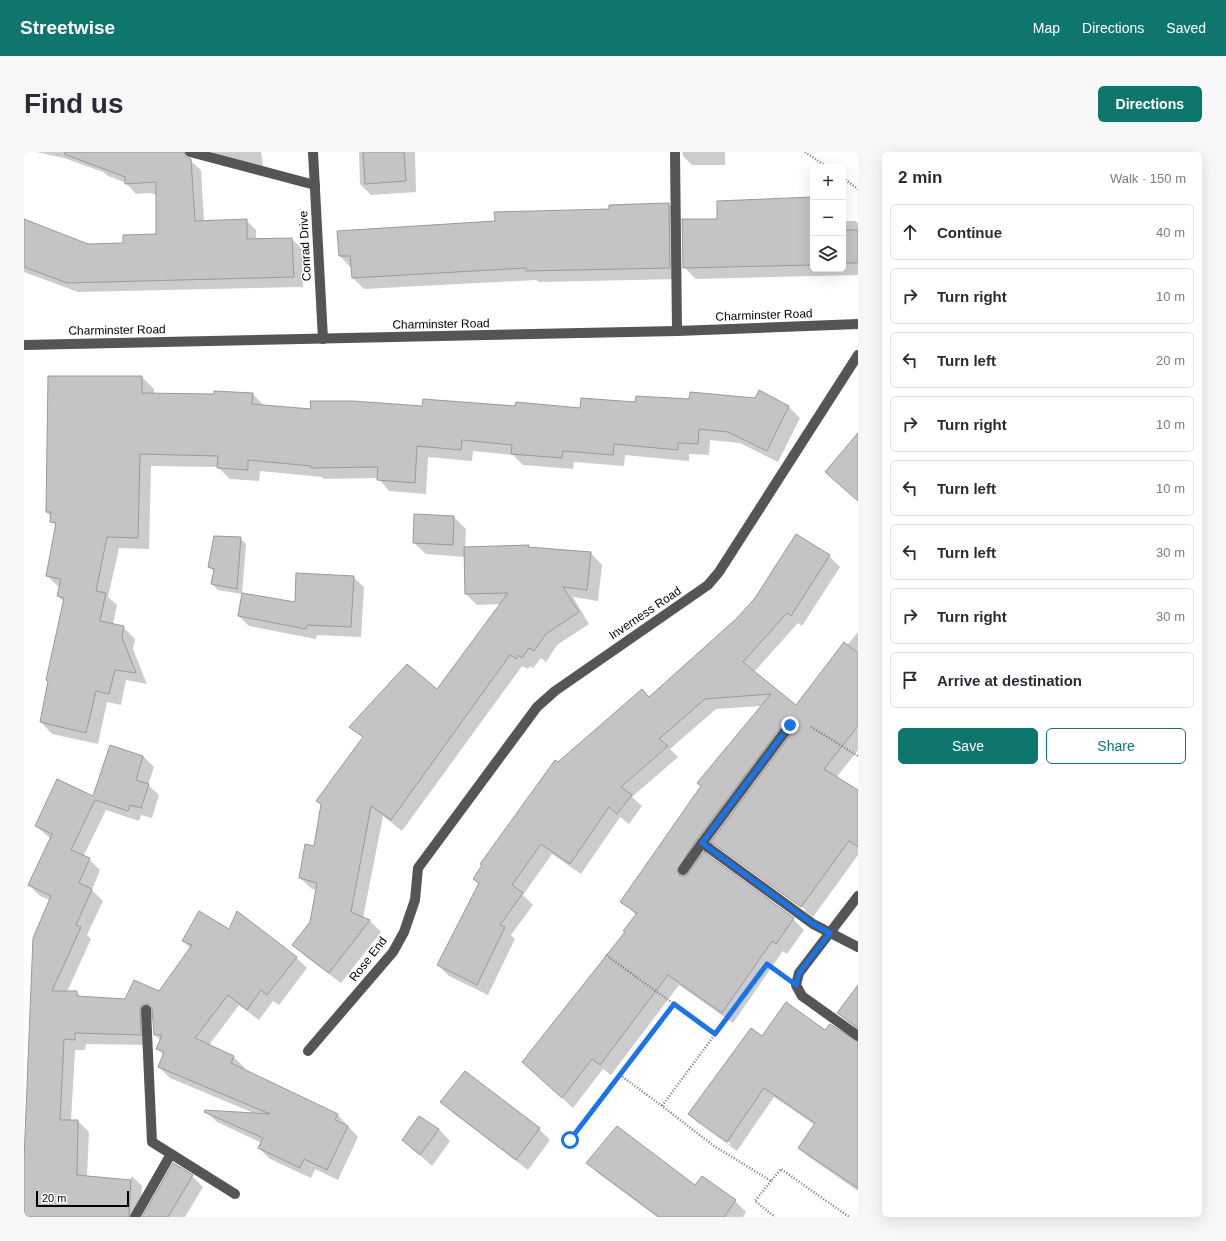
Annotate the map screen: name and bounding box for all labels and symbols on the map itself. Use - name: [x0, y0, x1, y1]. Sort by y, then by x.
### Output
- street label: Conrad Drive: [296, 210, 314, 282]
- street label: Charminster Road: [715, 306, 813, 324]
- street label: Charminster Road: [392, 316, 490, 332]
- street label: Charminster Road: [68, 322, 166, 338]
- street label: Inverness Road: [606, 584, 684, 642]
- route end: [781, 716, 799, 734]
- street label: Rose End: [346, 934, 390, 984]
- route start: [561, 1131, 579, 1149]
- scale bar: [36, 1189, 129, 1208]

